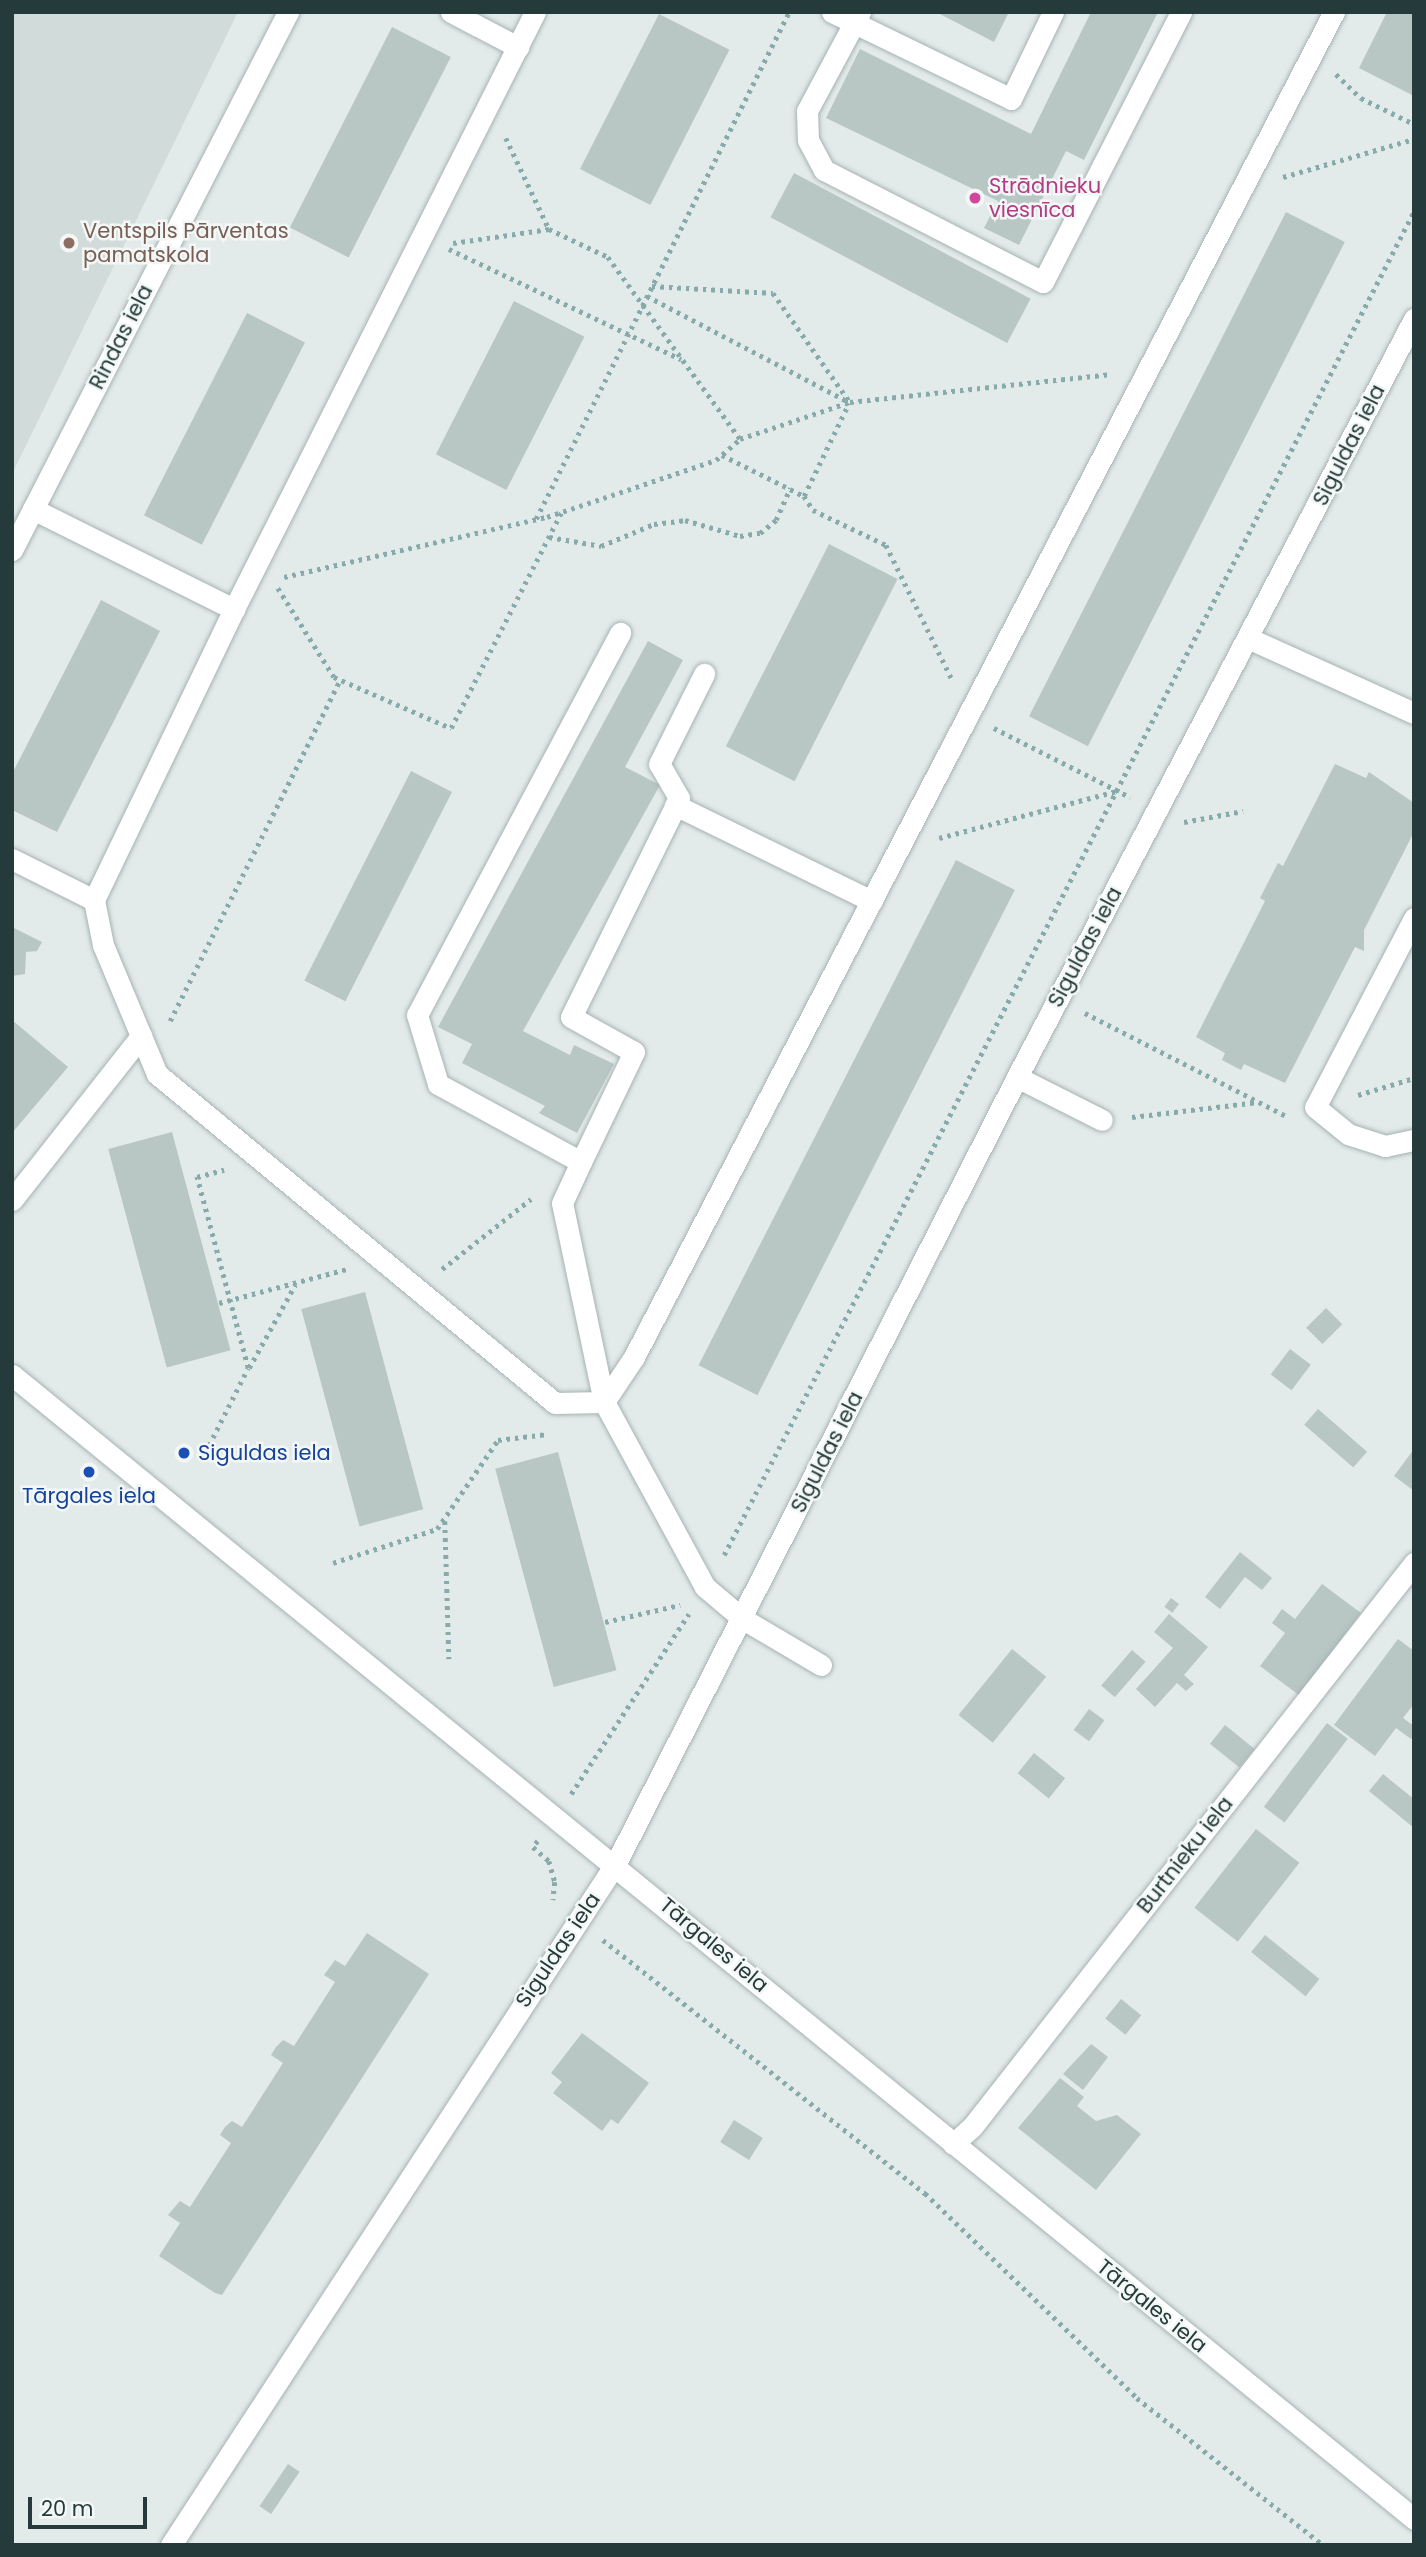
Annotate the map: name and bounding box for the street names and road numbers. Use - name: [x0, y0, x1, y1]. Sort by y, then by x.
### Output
- street label: Rindas iela: [84, 281, 158, 393]
- street label: Siguldas iela: [1308, 380, 1390, 510]
- street label: Siguldas iela: [1043, 882, 1127, 1012]
- street label: Siguldas iela: [786, 1387, 868, 1517]
- street label: Burtnieku iela: [1132, 1792, 1238, 1918]
- street label: Siguldas iela: [510, 1888, 606, 2012]
- street label: Tārgales iela: [655, 1892, 773, 1998]
- street label: Tārgales iela: [1092, 2254, 1212, 2358]

